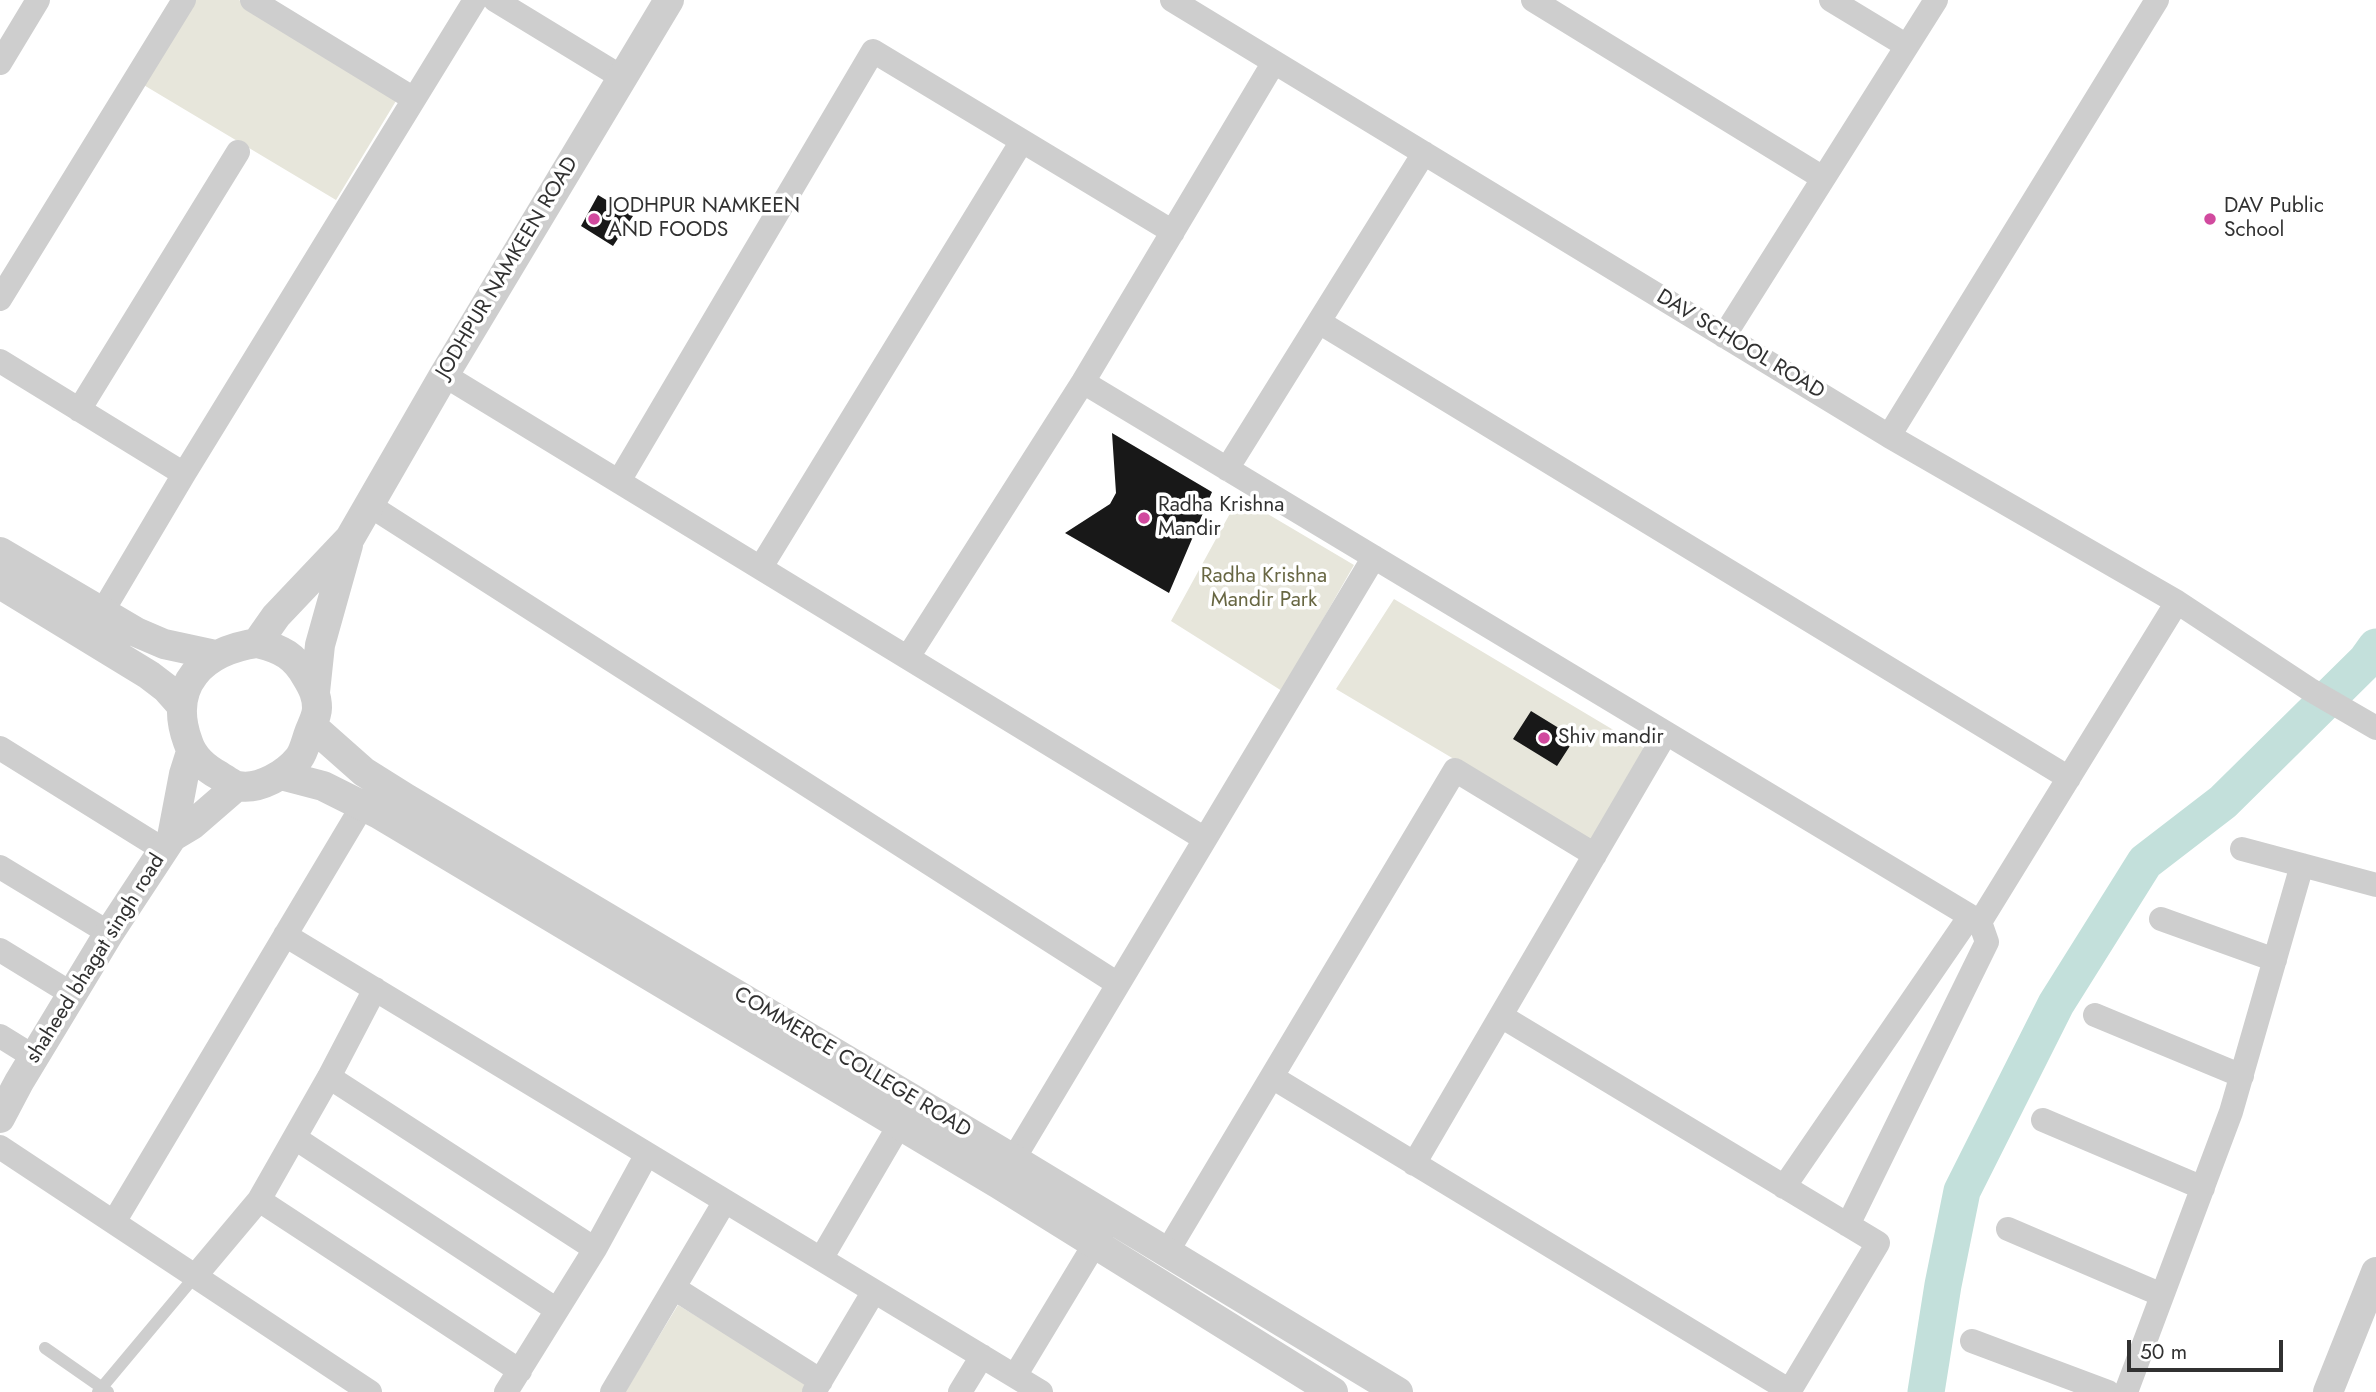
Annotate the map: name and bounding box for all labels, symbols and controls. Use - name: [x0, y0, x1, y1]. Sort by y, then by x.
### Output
- street label: JODHPUR NAMKEEN ROAD: [432, 153, 584, 383]
- place label: JODHPUR NAMKEEN AND FOODS: [608, 194, 800, 244]
- place label: DAV Public School: [2224, 194, 2324, 244]
- marker: JODHPUR NAMKEEN AND FOODS: [586, 211, 602, 227]
- marker: DAV Public School: [2202, 211, 2218, 227]
- street label: DAV SCHOOL ROAD: [1652, 285, 1828, 405]
- place label: Radha Krishna Mandir: [1158, 493, 1284, 543]
- marker: Radha Krishna Mandir: [1136, 510, 1152, 526]
- park label: Radha Krishna Mandir Park: [1201, 564, 1327, 614]
- place label: Shiv mandir: [1558, 725, 1664, 751]
- marker: Shiv mandir: [1536, 730, 1552, 746]
- street label: shaheed bhagat singh road: [21, 850, 171, 1068]
- street label: COMMERCE COLLEGE ROAD: [729, 982, 975, 1144]
- scale bar: [2131, 1326, 2287, 1370]
- text: 50 m: [2140, 1337, 2187, 1367]

